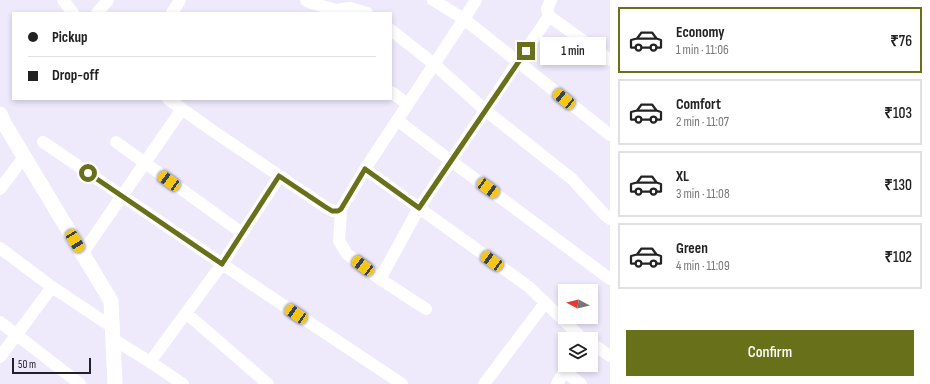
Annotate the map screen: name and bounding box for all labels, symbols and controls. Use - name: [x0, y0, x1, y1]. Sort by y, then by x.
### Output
- icon: car: [628, 22, 664, 58]
- text: Economy: [676, 23, 725, 42]
- text: Pickup: [52, 28, 88, 47]
- text: ₹76: [890, 32, 912, 51]
- callout: 1 min: [540, 37, 606, 65]
- route end: [517, 42, 535, 60]
- text: 1 min · 11:06: [676, 42, 729, 58]
- text: 1 min: [561, 43, 585, 59]
- text: Drop-off: [52, 66, 99, 85]
- car: [551, 87, 577, 111]
- icon: car: [628, 94, 664, 130]
- text: Comfort: [676, 95, 721, 114]
- text: ₹103: [884, 104, 912, 123]
- text: 2 min · 11:07: [676, 114, 729, 130]
- route start: [79, 164, 97, 182]
- icon: car: [628, 166, 664, 202]
- text: XL: [676, 167, 689, 186]
- car: [156, 169, 182, 193]
- car: [475, 176, 501, 200]
- text: ₹130: [884, 176, 912, 195]
- text: 3 min · 11:08: [676, 186, 730, 202]
- car: [64, 228, 86, 254]
- icon: car: [628, 238, 664, 274]
- text: Green: [676, 239, 708, 258]
- text: ₹102: [884, 248, 912, 267]
- car: [479, 249, 505, 273]
- car: [350, 254, 376, 278]
- text: 4 min · 11:09: [676, 258, 730, 274]
- north arrow: [558, 284, 598, 324]
- map controls: [558, 284, 598, 372]
- car: [283, 302, 309, 326]
- button: Confirm: [626, 330, 914, 376]
- button: layers: [558, 332, 598, 372]
- scale bar: [12, 356, 91, 375]
- text: 50 m: [18, 358, 36, 371]

